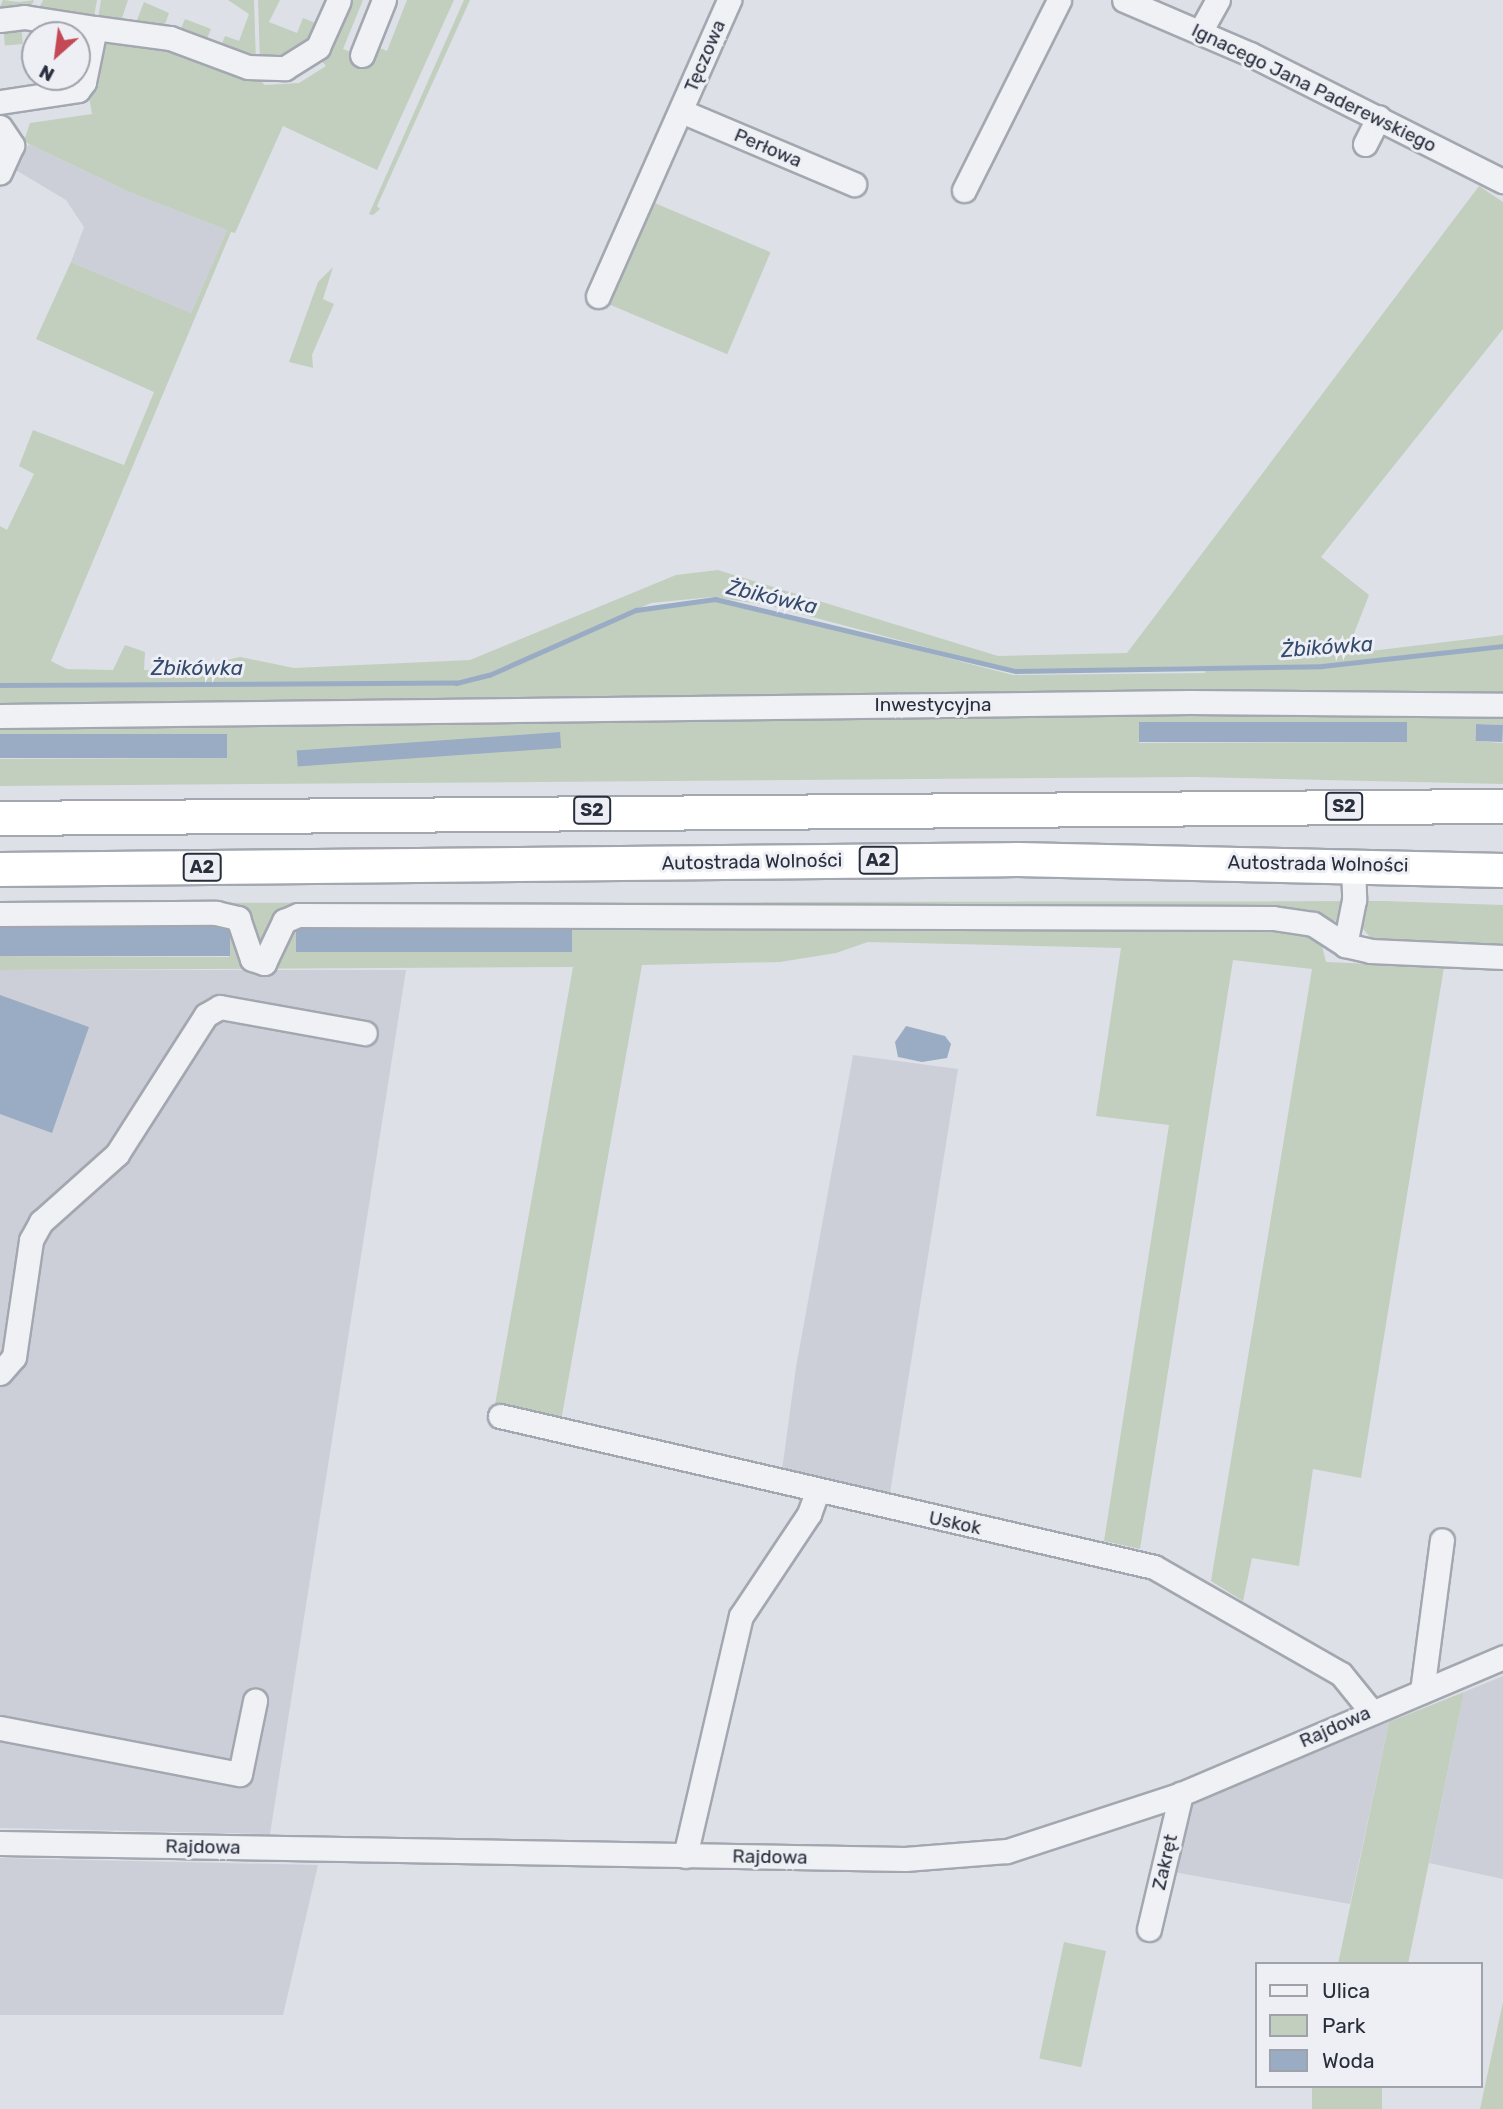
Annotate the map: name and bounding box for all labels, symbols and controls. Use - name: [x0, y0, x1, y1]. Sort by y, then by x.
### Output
- street label: Tęczowa: [680, 17, 730, 95]
- street label: Ignacego Jana Paderewskiego: [1188, 19, 1440, 157]
- north arrow: [21, 21, 91, 91]
- text: N: [35, 60, 58, 87]
- street label: Perłowa: [731, 124, 805, 172]
- water label: Żbikówka: [724, 574, 820, 620]
- water label: Żbikówka: [1280, 631, 1374, 663]
- water label: Żbikówka: [151, 655, 243, 681]
- street label: Inwestycyjna: [875, 694, 991, 716]
- road number: S2: [1325, 792, 1363, 820]
- road number: S2: [573, 796, 611, 824]
- road number: A2: [857, 846, 899, 874]
- street label: Autostrada Wolności: [661, 849, 843, 875]
- street label: Autostrada Wolności: [1227, 851, 1409, 877]
- road number: A2: [181, 852, 223, 882]
- street label: Uskok: [927, 1506, 983, 1540]
- street label: Rajdowa: [1296, 1701, 1374, 1753]
- street label: Zakręt: [1148, 1832, 1182, 1892]
- street label: Rajdowa: [165, 1835, 241, 1859]
- street label: Rajdowa: [732, 1845, 808, 1869]
- legend: [1254, 1962, 1482, 2088]
- text: Ulica: [1322, 1978, 1370, 2003]
- text: Park: [1322, 2013, 1366, 2038]
- text: Woda: [1322, 2048, 1375, 2073]

